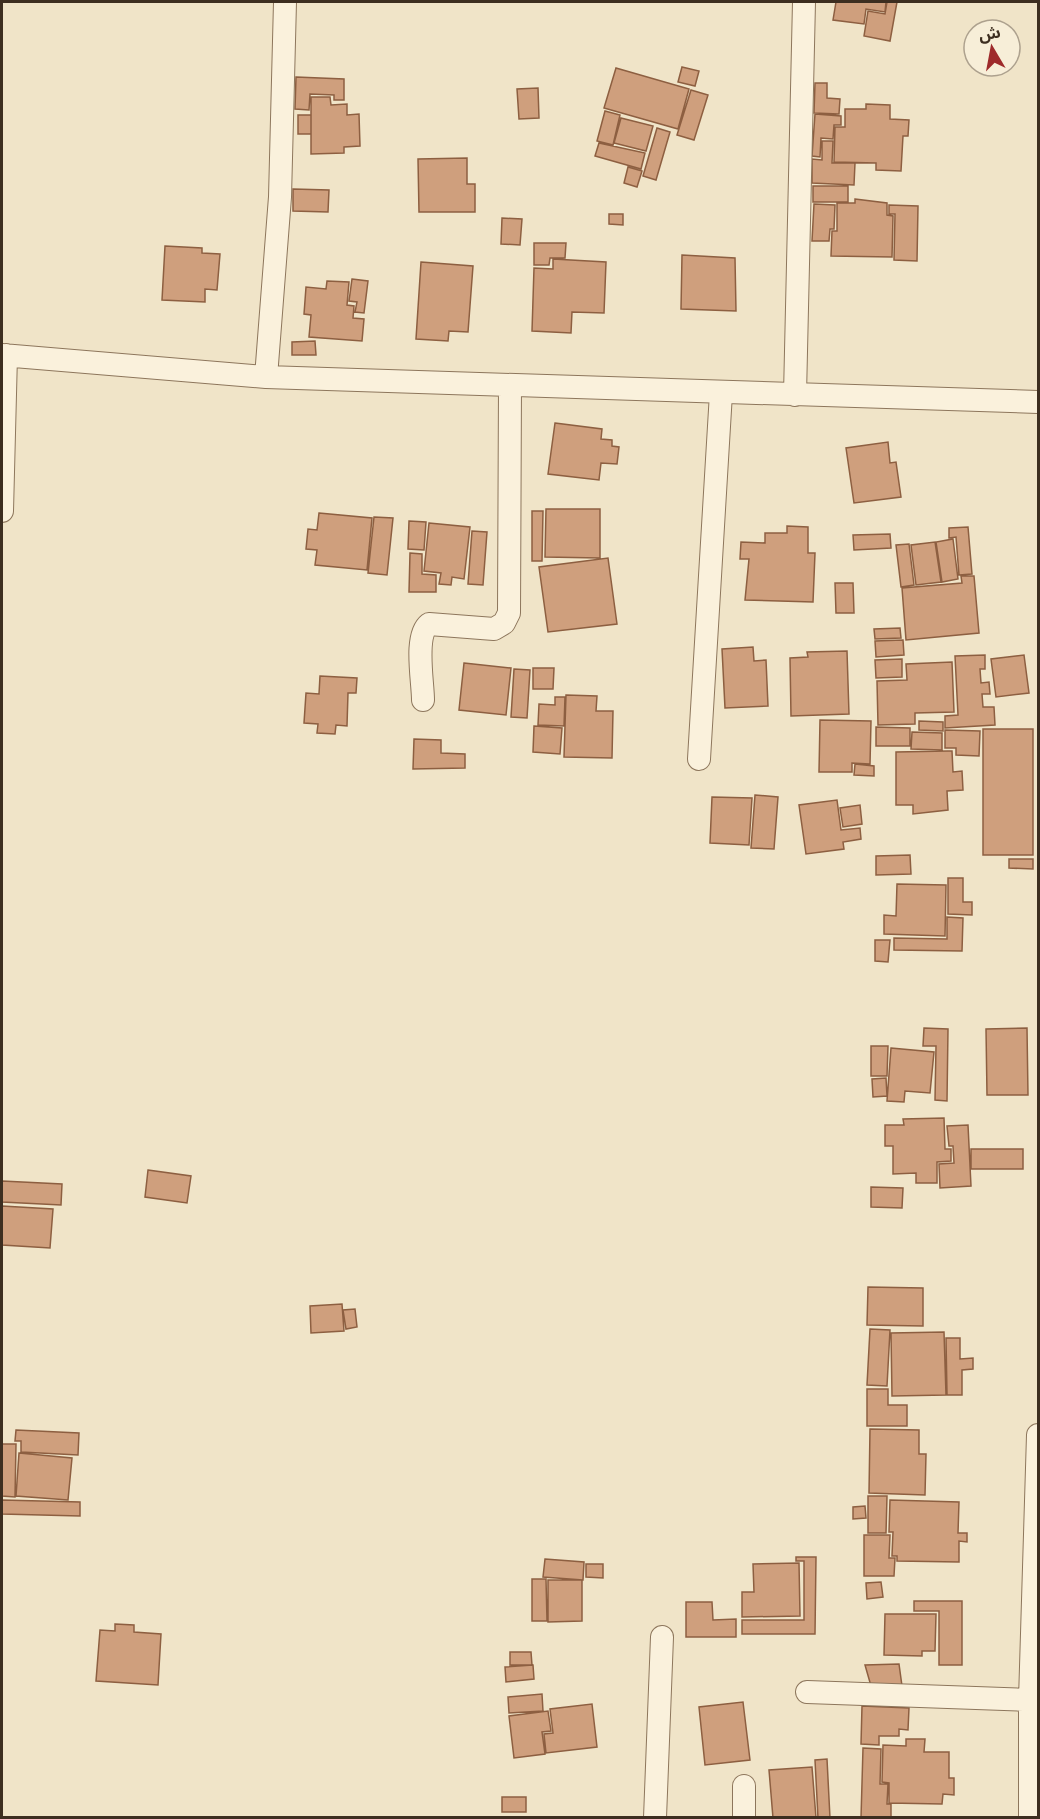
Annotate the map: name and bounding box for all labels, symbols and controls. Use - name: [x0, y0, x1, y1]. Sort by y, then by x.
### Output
- north arrow: [962, 18, 1022, 78]
- text: ش: [977, 23, 1002, 45]

